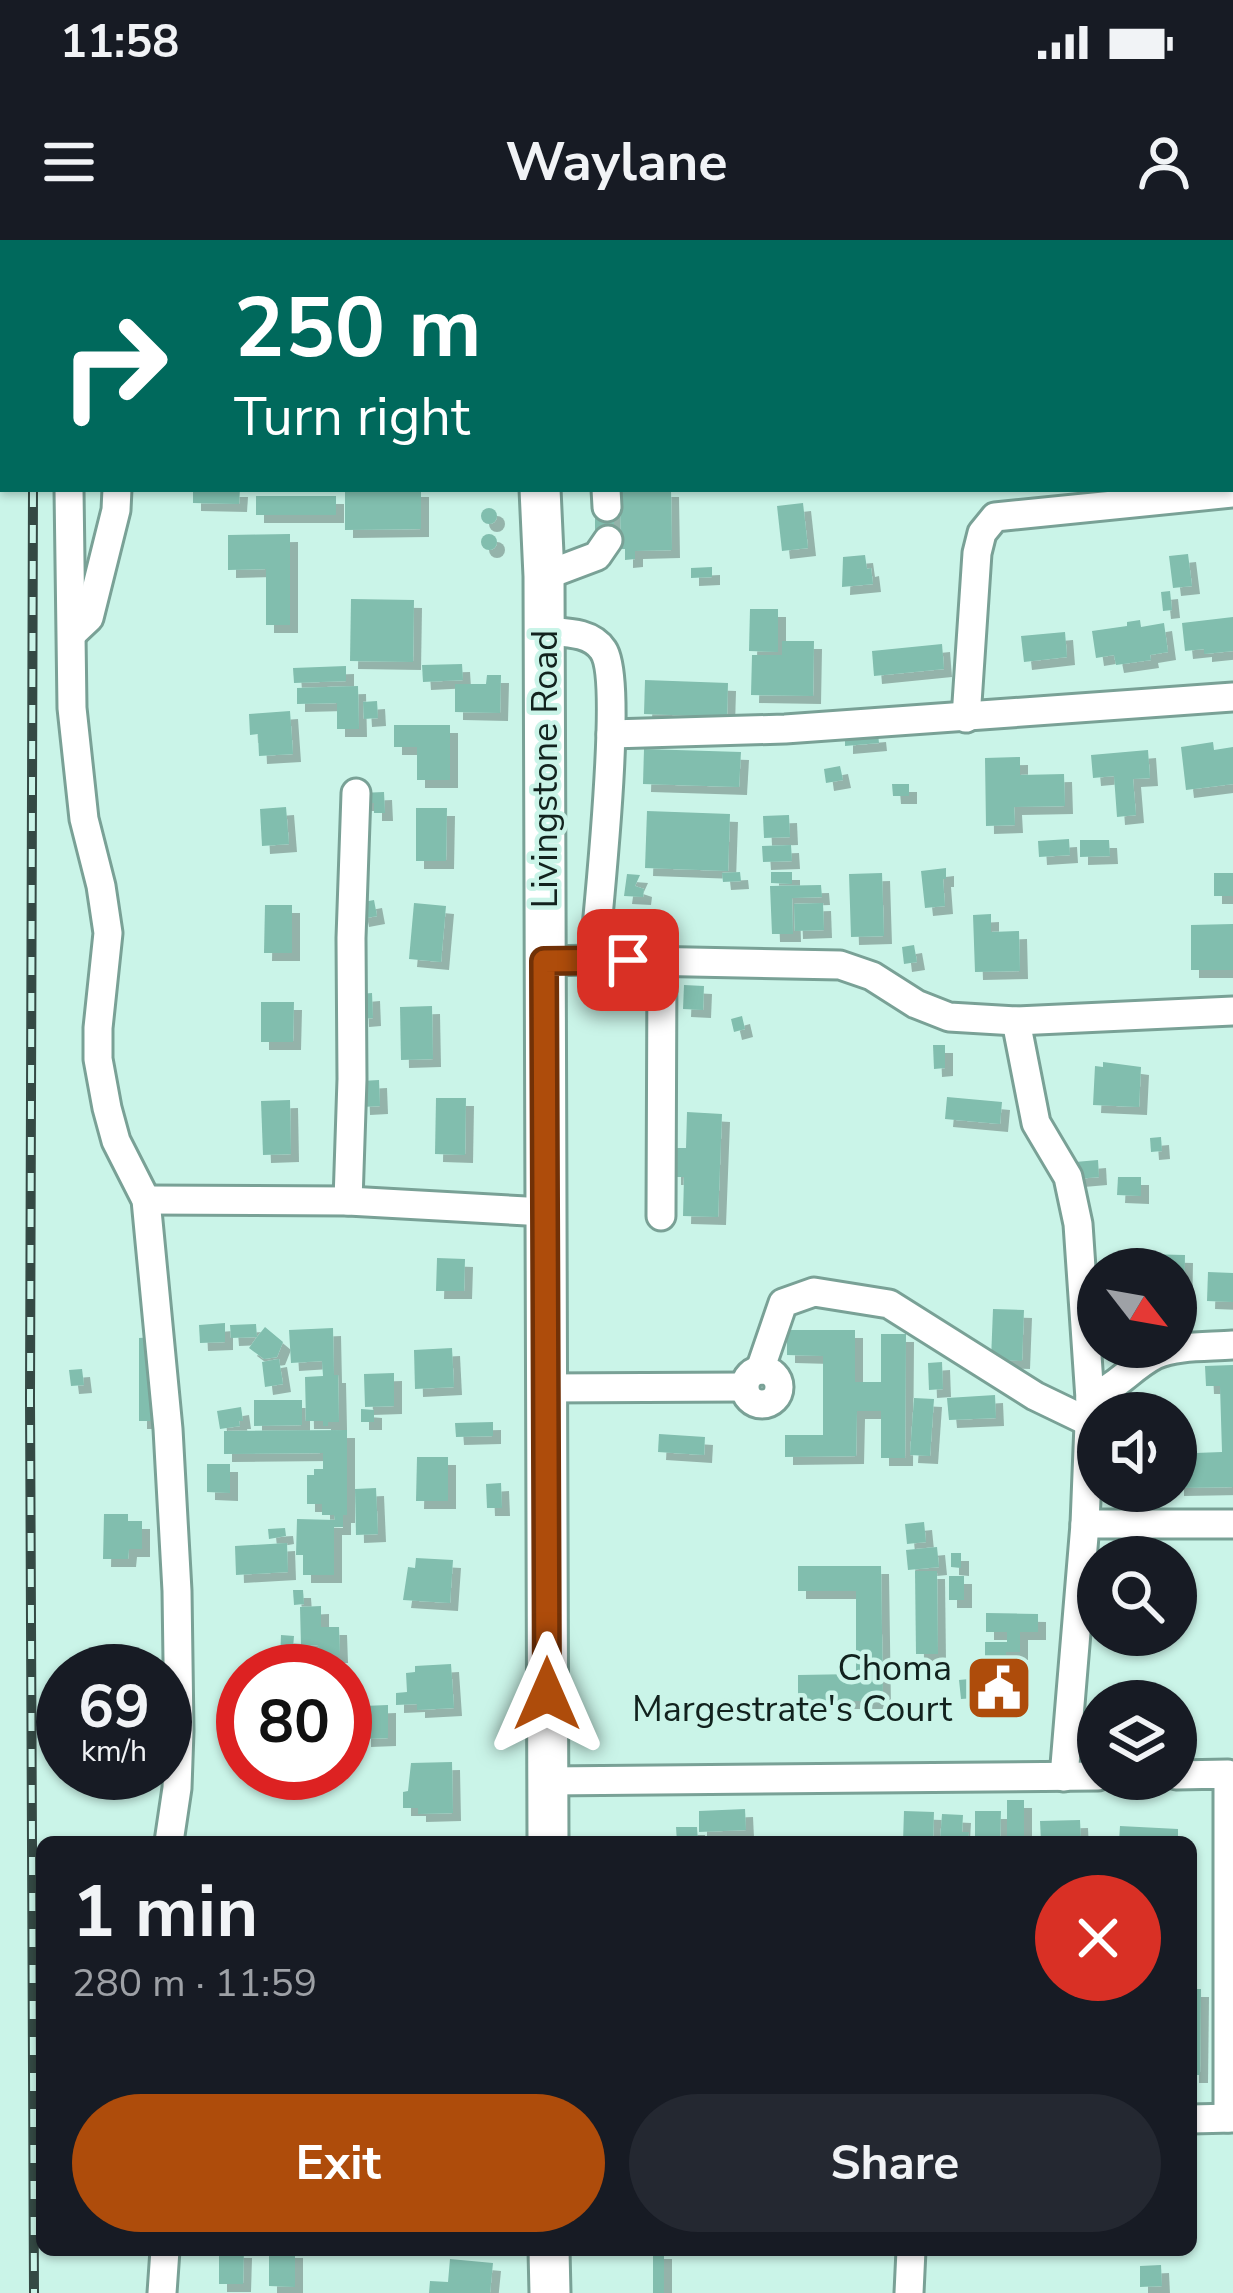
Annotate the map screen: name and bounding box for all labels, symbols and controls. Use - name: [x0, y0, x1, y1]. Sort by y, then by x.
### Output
- text: 11:58: [60, 12, 179, 73]
- text: Waylane: [505, 125, 728, 199]
- icon: menu: [36, 129, 102, 195]
- icon: person: [1131, 129, 1197, 195]
- text: 250 m: [234, 271, 482, 386]
- icon: right: [36, 288, 192, 444]
- text: Turn right: [234, 380, 470, 454]
- street label: Livingstone Road: [521, 630, 570, 908]
- pin: [577, 909, 679, 1011]
- icon: arrive: [595, 927, 661, 993]
- north arrow: [1077, 1248, 1197, 1368]
- map controls: [1077, 1248, 1197, 1800]
- button: sound: [1077, 1392, 1197, 1512]
- button: search: [1077, 1536, 1197, 1656]
- position arrow: [484, 1631, 610, 1757]
- speed limit sign: 80: [216, 1644, 372, 1800]
- place label: Choma Margestrate's Court: [632, 1644, 952, 1734]
- public building icon: Choma Margestrate's Court: [964, 1653, 1034, 1723]
- text: 69: [78, 1666, 150, 1748]
- button: layers: [1077, 1680, 1197, 1800]
- text: km/h: [81, 1731, 147, 1772]
- text: 1 min: [72, 1863, 258, 1961]
- button: close: [1035, 1875, 1161, 2001]
- text: 280 m · 11:59: [72, 1957, 317, 2010]
- button: Exit: [72, 2094, 605, 2232]
- button: Share: [629, 2094, 1161, 2232]

